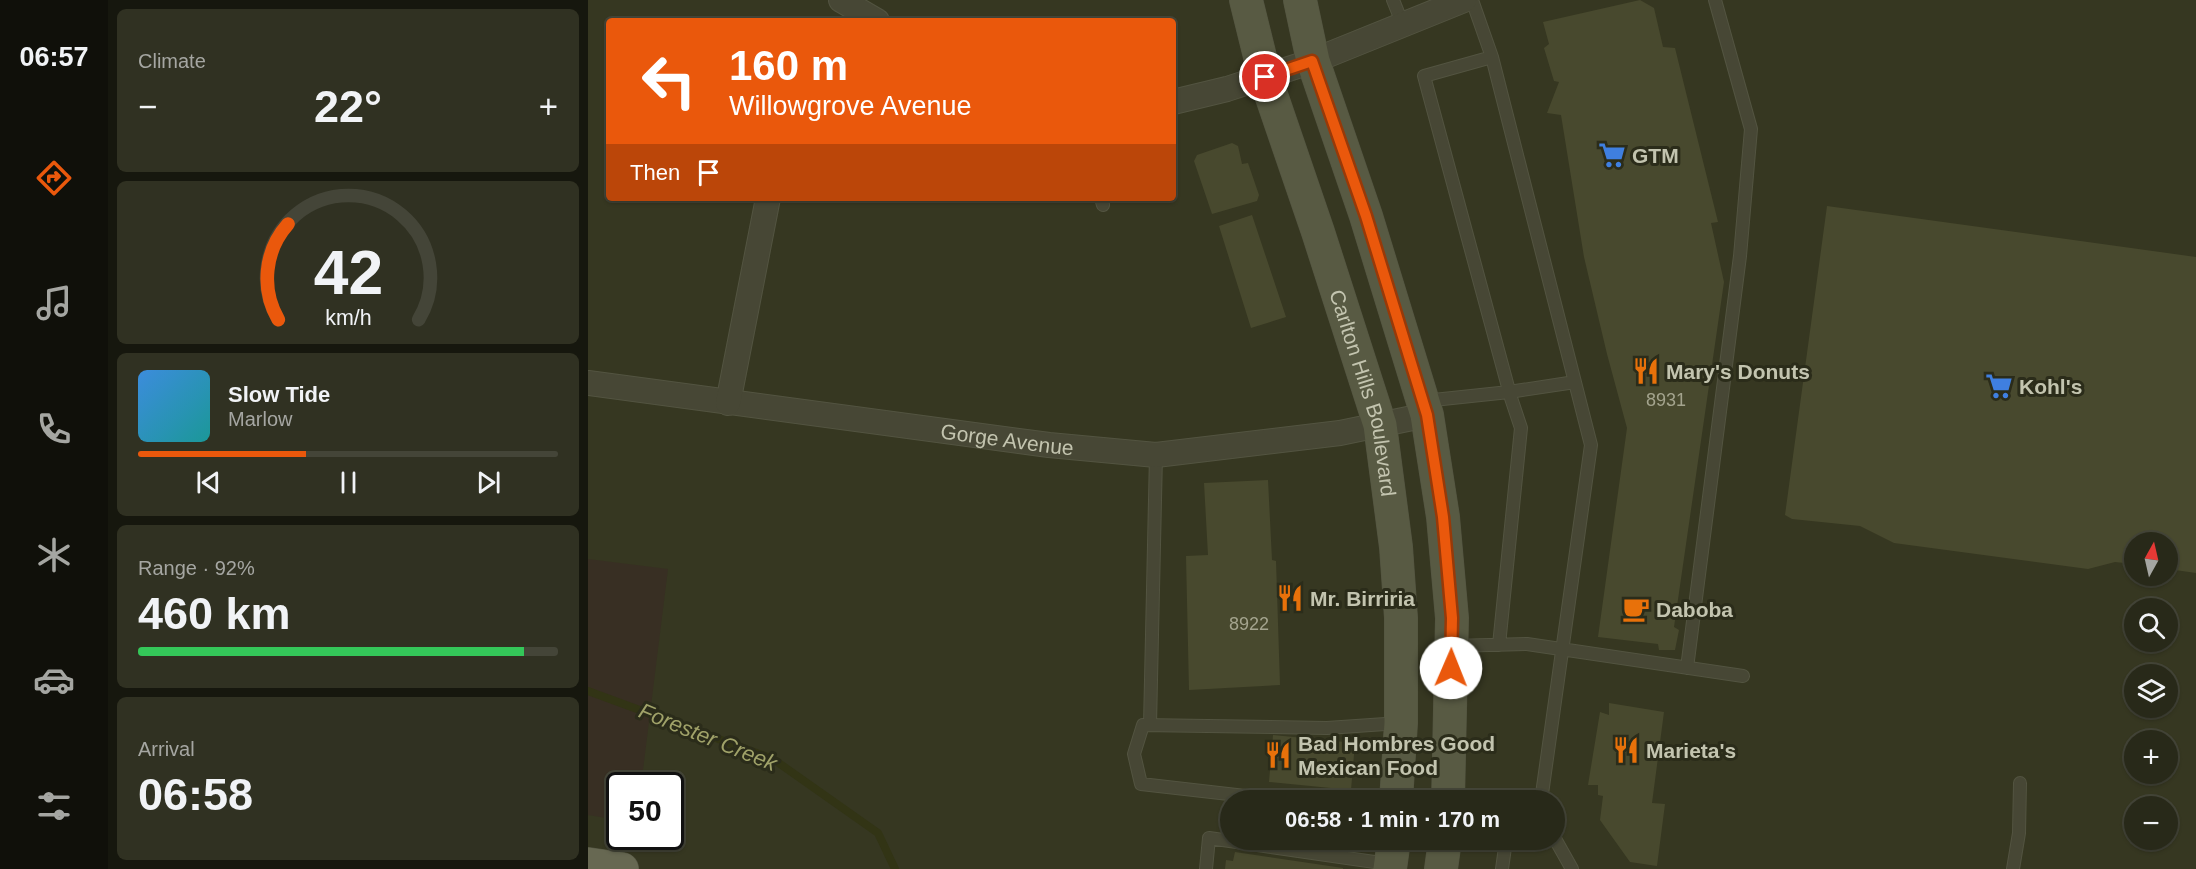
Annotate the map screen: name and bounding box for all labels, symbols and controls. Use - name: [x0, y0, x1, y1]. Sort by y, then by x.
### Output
- text: 06:57: [19, 42, 89, 72]
- icon: left: [630, 42, 708, 120]
- text: 160 m: [729, 42, 848, 89]
- text: Climate: [138, 50, 206, 72]
- pin: [1239, 51, 1290, 102]
- icon: arrive: [1248, 60, 1281, 93]
- text: 22°: [314, 81, 382, 132]
- text: −: [138, 88, 157, 125]
- text: +: [539, 88, 558, 125]
- text: Willowgrove Avenue: [729, 91, 972, 121]
- supermarket icon: GTM: [1597, 140, 1627, 170]
- place label: GTM: [1632, 144, 1679, 167]
- icon: arrive: [692, 156, 725, 189]
- icon: directions: [33, 157, 75, 199]
- text: Then: [630, 160, 680, 185]
- text: 42: [313, 238, 383, 307]
- icon: music: [33, 282, 75, 324]
- street label: Carlton Hills Boulevard: [1326, 287, 1401, 498]
- text: km/h: [325, 306, 371, 330]
- restaurant icon: Mary's Donuts: [1631, 356, 1661, 386]
- place label: Mary's Donuts: [1666, 360, 1810, 383]
- supermarket icon: Kohl's: [1984, 371, 2014, 401]
- place label: Kohl's: [2019, 375, 2082, 398]
- text: Slow Tide: [228, 382, 330, 407]
- house number: 8931: [1646, 390, 1686, 410]
- icon: phone: [33, 408, 75, 450]
- text: Marlow: [228, 408, 292, 430]
- street label: Gorge Avenue: [939, 419, 1075, 459]
- icon: previous: [192, 466, 225, 499]
- icon: pause: [332, 466, 365, 499]
- icon: next: [472, 466, 505, 499]
- north arrow: [2124, 532, 2178, 586]
- map controls: [2124, 532, 2178, 850]
- icon: climate: [33, 534, 75, 576]
- text: Range · 92%: [138, 557, 255, 579]
- restaurant icon: Mr. Birriria: [1275, 583, 1305, 613]
- place label: Mr. Birriria: [1310, 587, 1415, 610]
- text: 460 km: [138, 588, 291, 639]
- cafe icon: Daboba: [1621, 594, 1651, 624]
- place label: Daboba: [1656, 598, 1733, 621]
- button: search: [2124, 598, 2178, 652]
- house number: 8922: [1229, 614, 1269, 634]
- position arrow: [1419, 636, 1483, 700]
- icon: car: [33, 659, 75, 701]
- button: layers: [2124, 664, 2178, 718]
- water label: Forester Creek: [635, 698, 782, 776]
- button: +: [2124, 730, 2178, 784]
- place label: Bad Hombres Good Mexican Food: [1298, 732, 1495, 779]
- restaurant icon: Marieta's: [1611, 735, 1641, 765]
- text: Arrival: [138, 738, 195, 760]
- place label: Marieta's: [1646, 739, 1736, 762]
- restaurant icon: Bad Hombres Good Mexican Food: [1263, 740, 1293, 770]
- text: 06:58: [138, 769, 253, 820]
- speed limit sign: 50: [606, 772, 684, 850]
- icon: filters: [33, 785, 75, 827]
- button: −: [2124, 796, 2178, 850]
- text: 06:58 · 1 min · 170 m: [1285, 807, 1500, 832]

